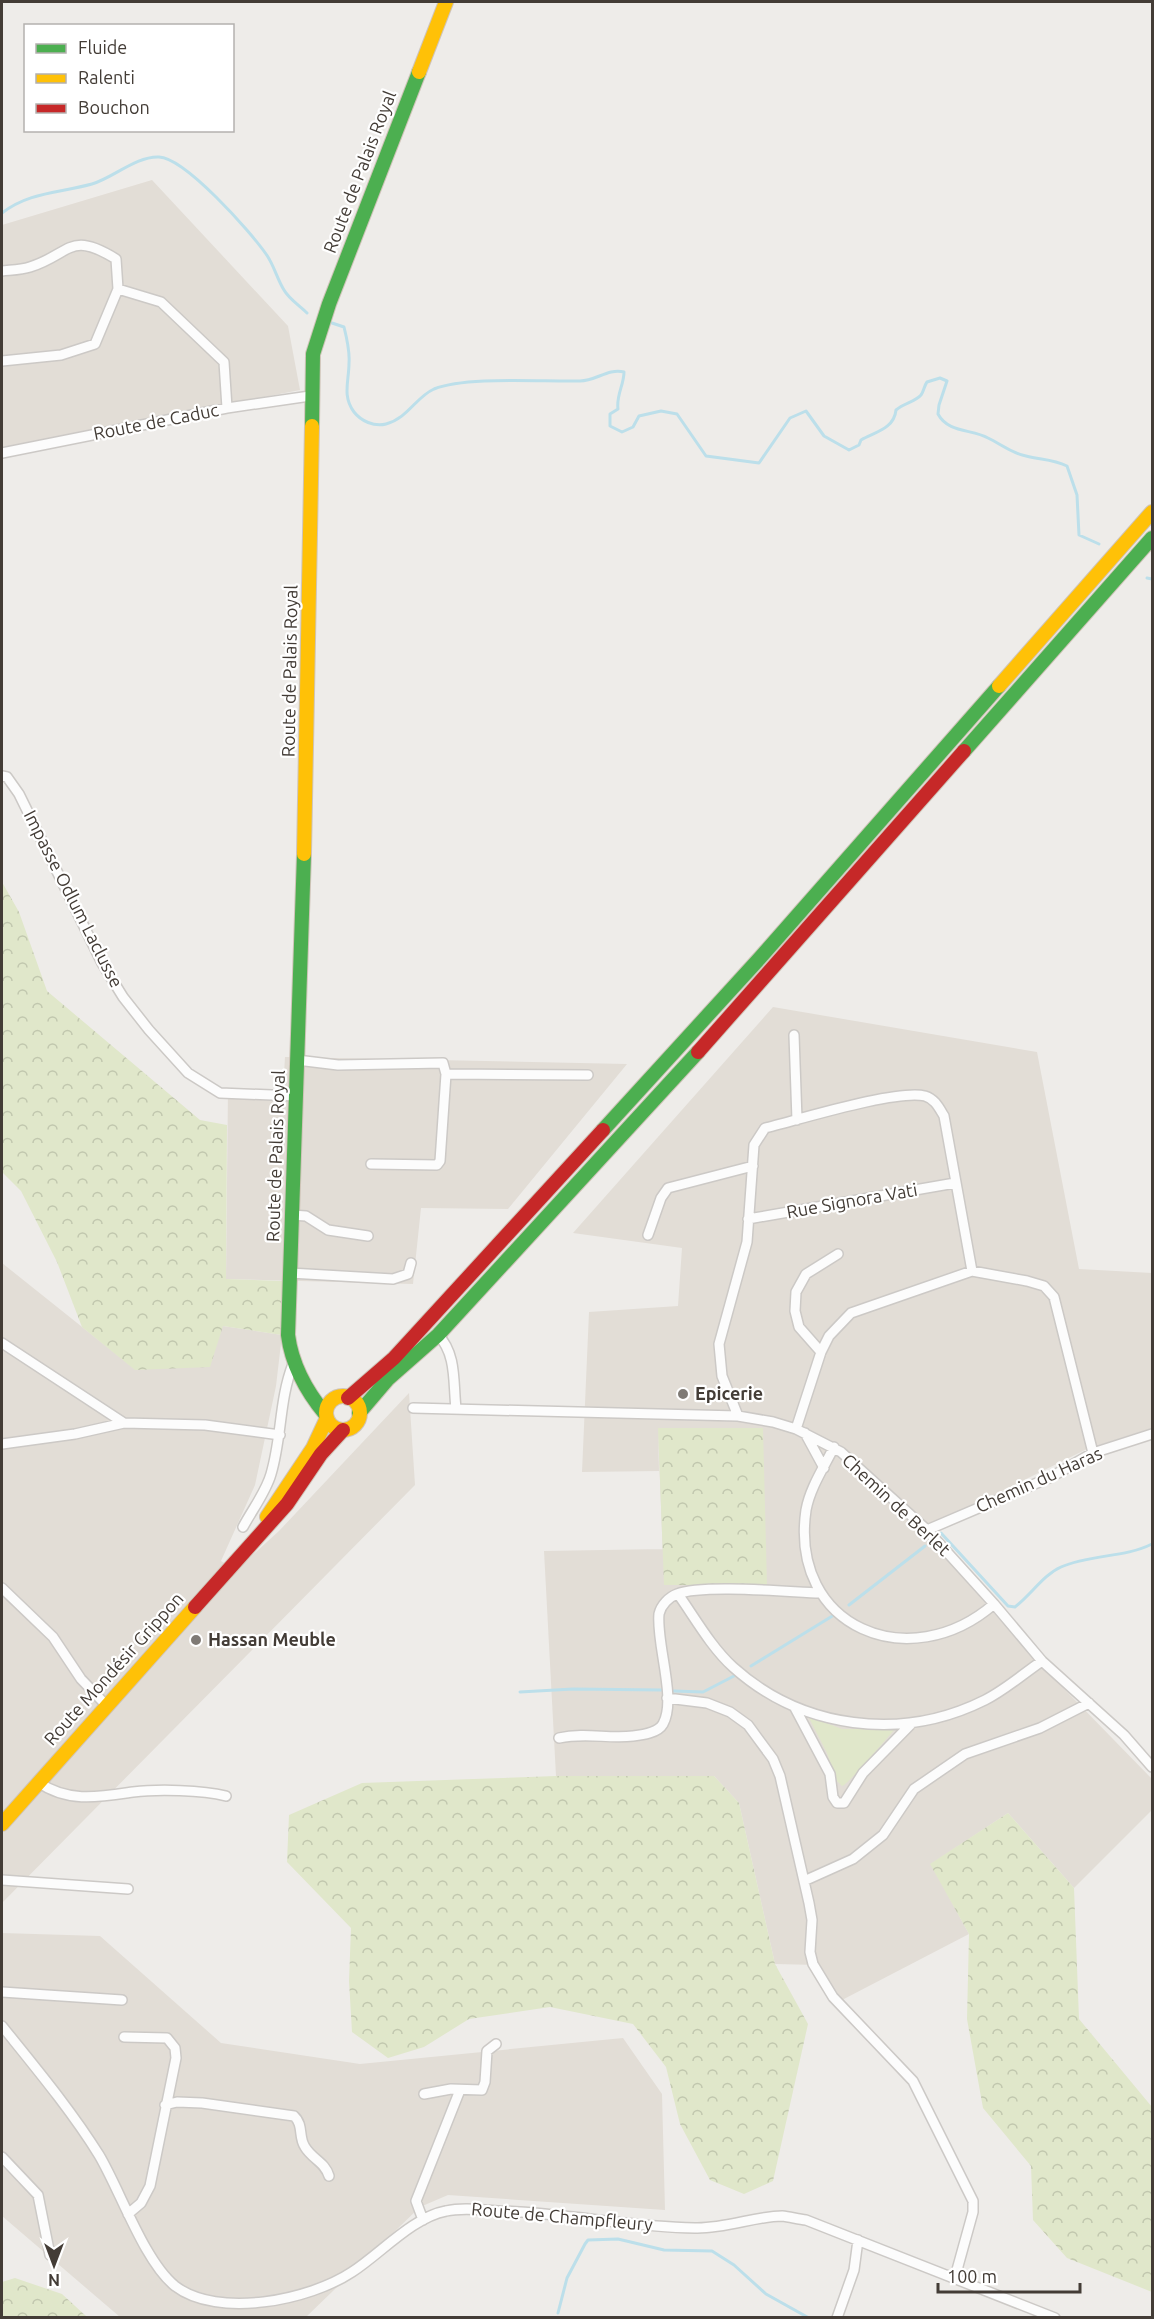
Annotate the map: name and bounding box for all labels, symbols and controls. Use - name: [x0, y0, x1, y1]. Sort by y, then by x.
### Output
- legend: [24, 24, 234, 132]
- text: Fluide: [78, 37, 127, 57]
- text: Ralenti: [78, 67, 135, 87]
- street label: Route de Palais Royal: [319, 87, 399, 256]
- text: Bouchon: [78, 97, 150, 117]
- street label: Route de Caduc: [91, 399, 220, 443]
- street label: Route de Palais Royal: [277, 584, 301, 757]
- street label: Impasse Odlum Laclusse: [20, 807, 127, 990]
- street label: Route de Palais Royal: [262, 1069, 288, 1242]
- street label: Rue Signora Vati: [785, 1179, 919, 1221]
- place label: Epicerie: [695, 1383, 763, 1403]
- marker: Epicerie: [676, 1387, 690, 1401]
- street label: Chemin du Haras: [972, 1442, 1105, 1516]
- street label: Chemin de Berlet: [839, 1449, 955, 1559]
- street label: Route Mondésir Grippon: [40, 1588, 187, 1749]
- place label: Hassan Meuble: [208, 1629, 336, 1649]
- marker: Hassan Meuble: [189, 1633, 203, 1647]
- street label: Route de Champfleury: [471, 2198, 654, 2234]
- north arrow: [24, 2235, 84, 2295]
- scale bar: [938, 2256, 1080, 2294]
- text: 100 m: [947, 2266, 997, 2286]
- text: N: [48, 2271, 60, 2289]

